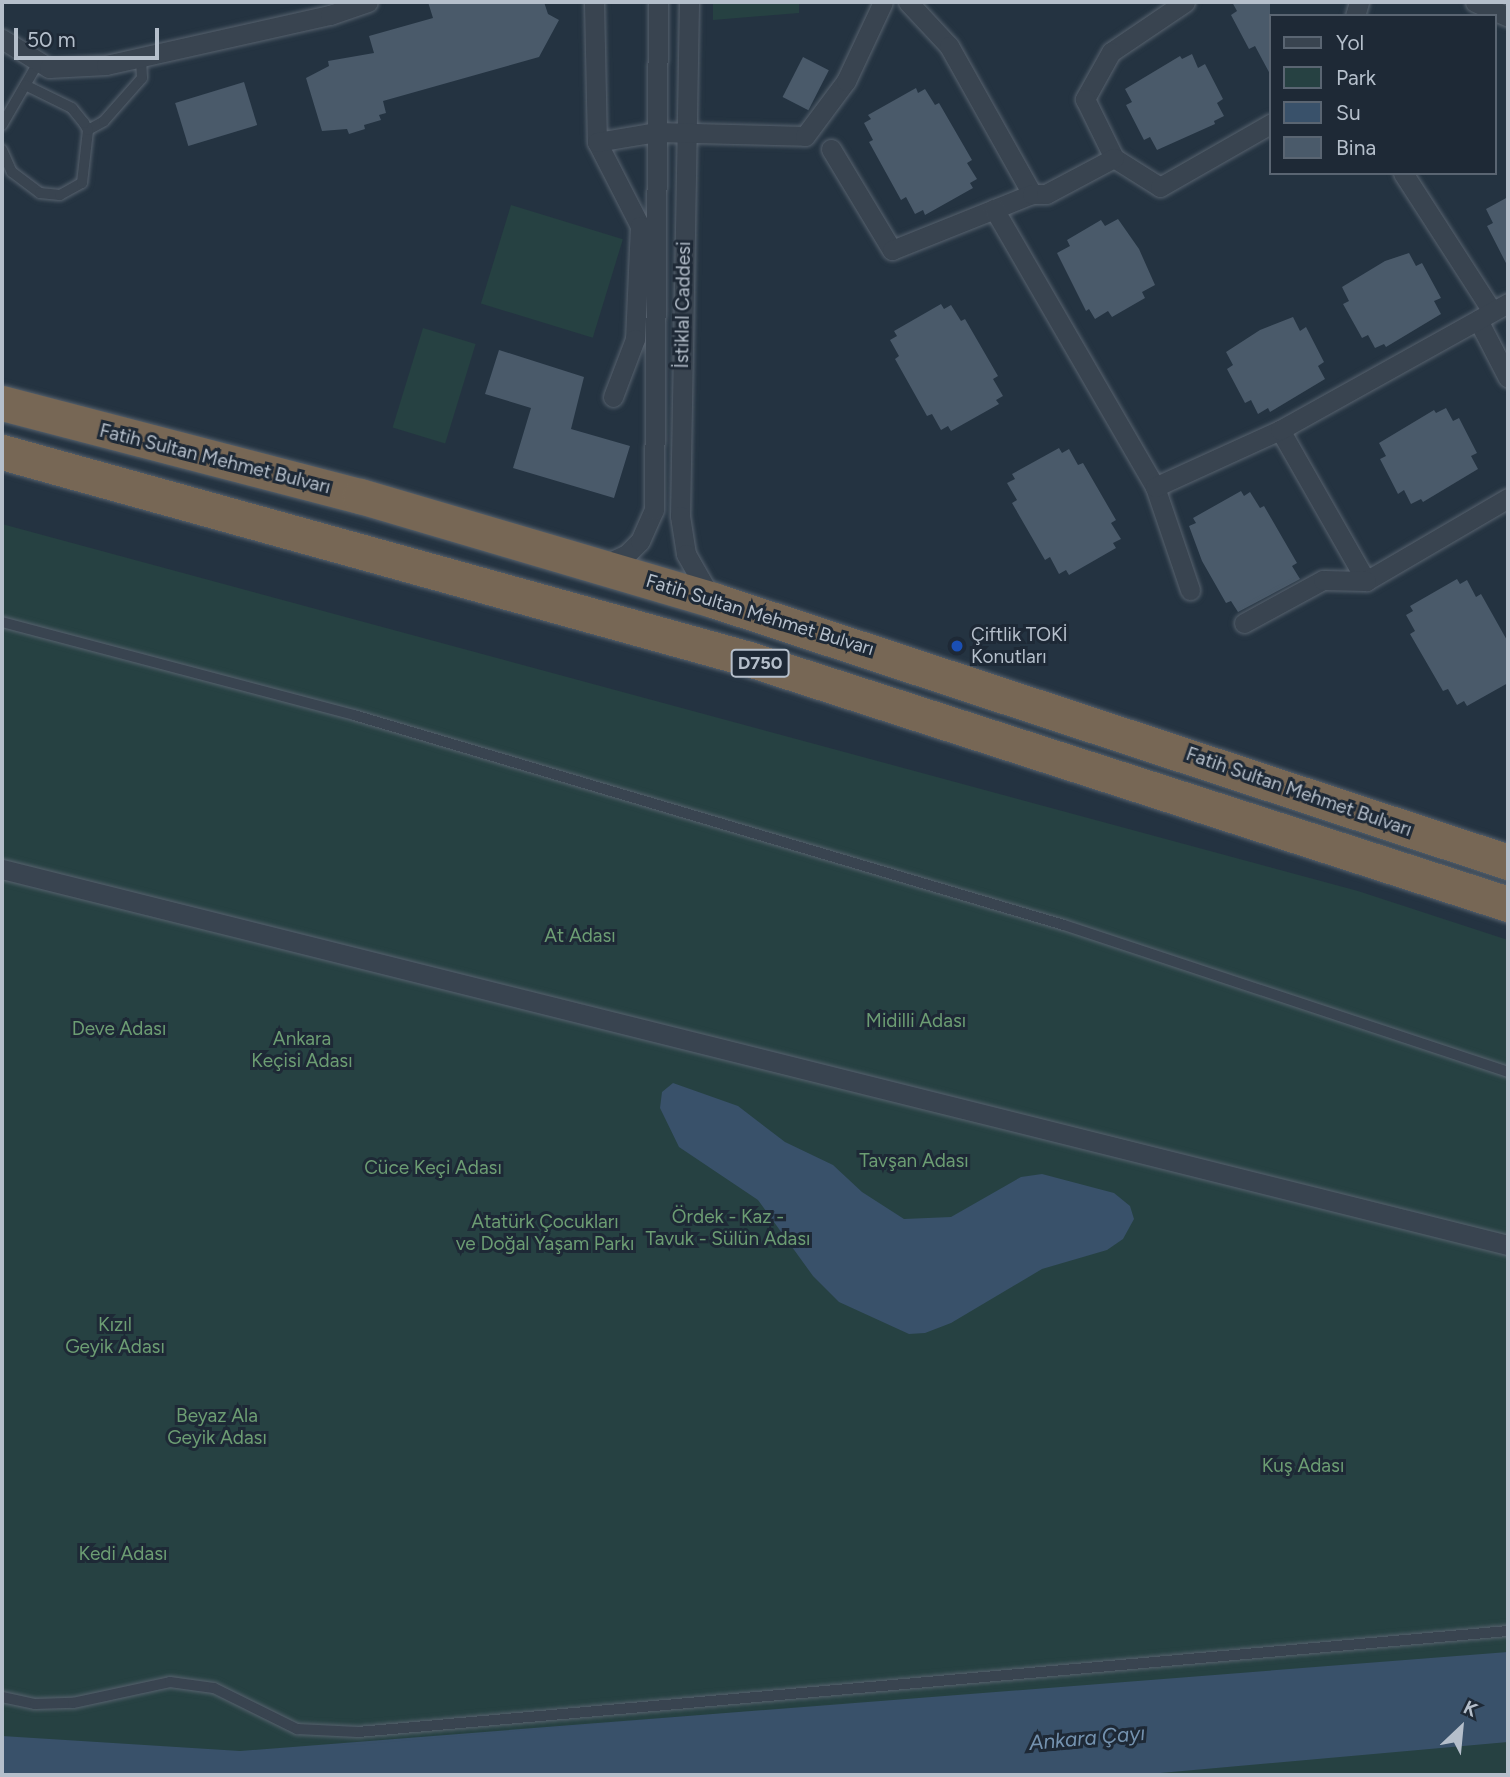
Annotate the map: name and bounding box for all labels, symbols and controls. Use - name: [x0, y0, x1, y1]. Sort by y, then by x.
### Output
- scale bar: [18, 14, 163, 58]
- legend: [1268, 14, 1496, 175]
- text: 50 m: [27, 27, 76, 52]
- text: Yol: [1336, 30, 1364, 55]
- text: Park: [1336, 65, 1376, 90]
- text: Su: [1336, 100, 1361, 125]
- text: Bina: [1336, 135, 1376, 160]
- street label: İstiklal Caddesi: [670, 241, 696, 369]
- street label: Fatih Sultan Mehmet Bulvarı: [97, 419, 333, 499]
- street label: Fatih Sultan Mehmet Bulvarı: [643, 569, 877, 661]
- place label: Çiftlik TOKİ Konutları: [971, 624, 1068, 668]
- marker: Çiftlik TOKİ Konutları: [949, 638, 965, 654]
- road number: D750: [730, 648, 790, 678]
- street label: Fatih Sultan Mehmet Bulvarı: [1183, 743, 1415, 841]
- park label: At Adası: [544, 925, 616, 947]
- park label: Midilli Adası: [866, 1010, 966, 1032]
- park label: Deve Adası: [72, 1018, 166, 1040]
- park label: Ankara Keçisi Adası: [251, 1028, 353, 1072]
- park label: Tavşan Adası: [859, 1150, 969, 1172]
- park label: Cüce Keçi Adası: [364, 1157, 502, 1179]
- park label: Ördek - Kaz - Tavuk - Sülün Adası: [645, 1206, 811, 1250]
- park label: Atatürk Çocukları ve Doğal Yaşam Parkı: [456, 1211, 634, 1255]
- park label: Kızıl Geyik Adası: [65, 1314, 165, 1358]
- park label: Beyaz Ala Geyik Adası: [167, 1405, 267, 1449]
- park label: Kuş Adası: [1262, 1455, 1344, 1477]
- park label: Kedi Adası: [79, 1543, 167, 1565]
- north arrow: [1426, 1693, 1496, 1763]
- text: K: [1460, 1696, 1481, 1722]
- water label: Ankara Çayı: [1028, 1720, 1146, 1756]

